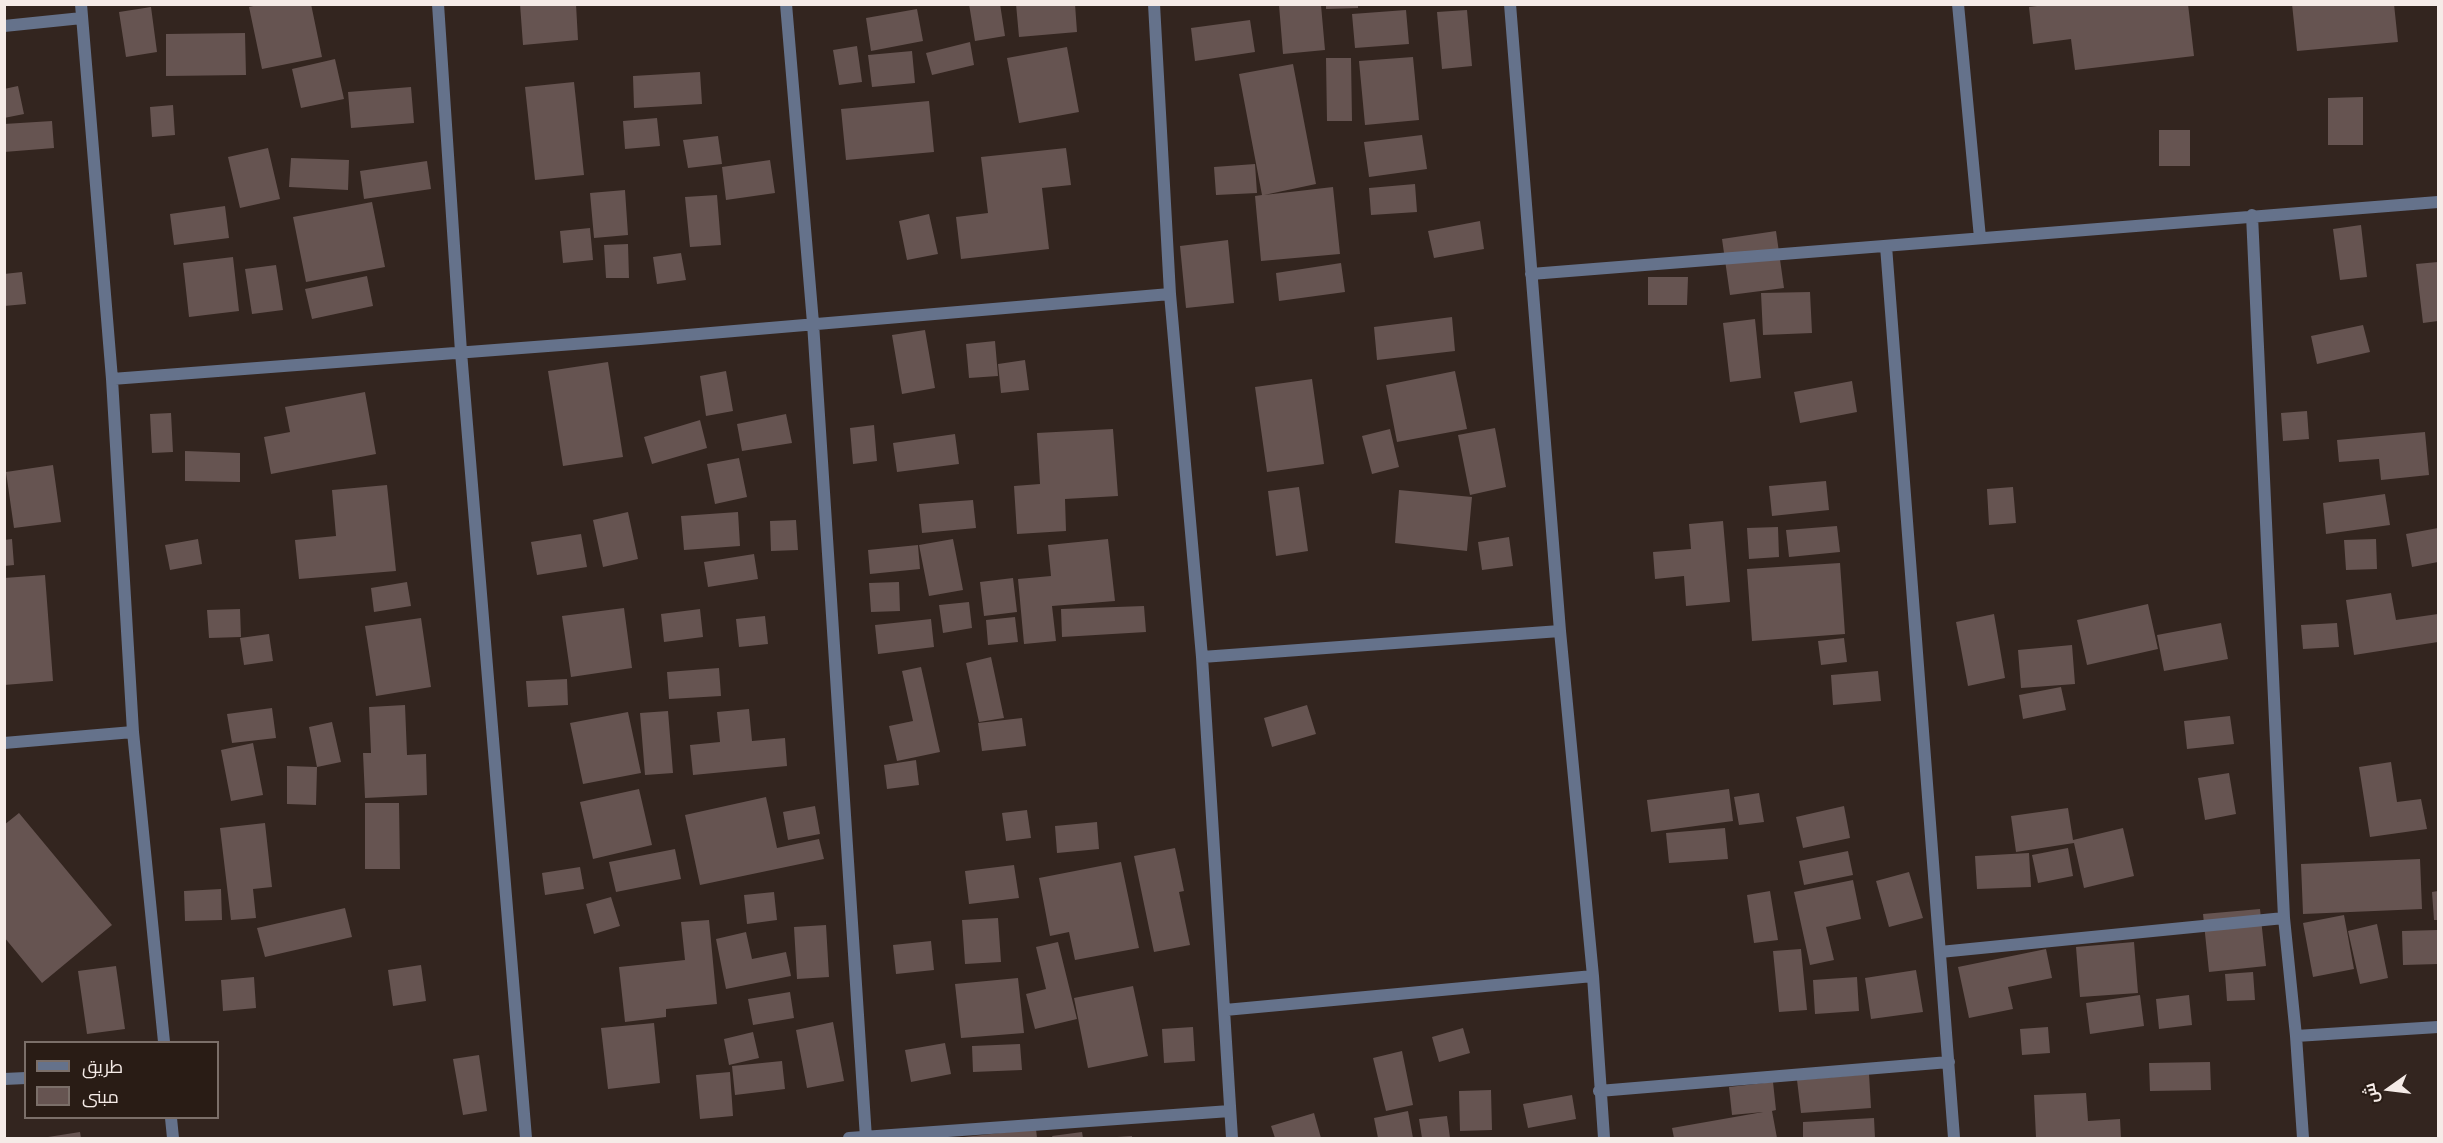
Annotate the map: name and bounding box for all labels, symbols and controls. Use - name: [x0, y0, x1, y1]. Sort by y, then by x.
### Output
- legend: [24, 1041, 219, 1119]
- text: طريق: [82, 1059, 123, 1077]
- north arrow: [2359, 1059, 2419, 1119]
- text: ش: [2361, 1081, 2382, 1105]
- text: مبنى: [82, 1089, 119, 1107]

